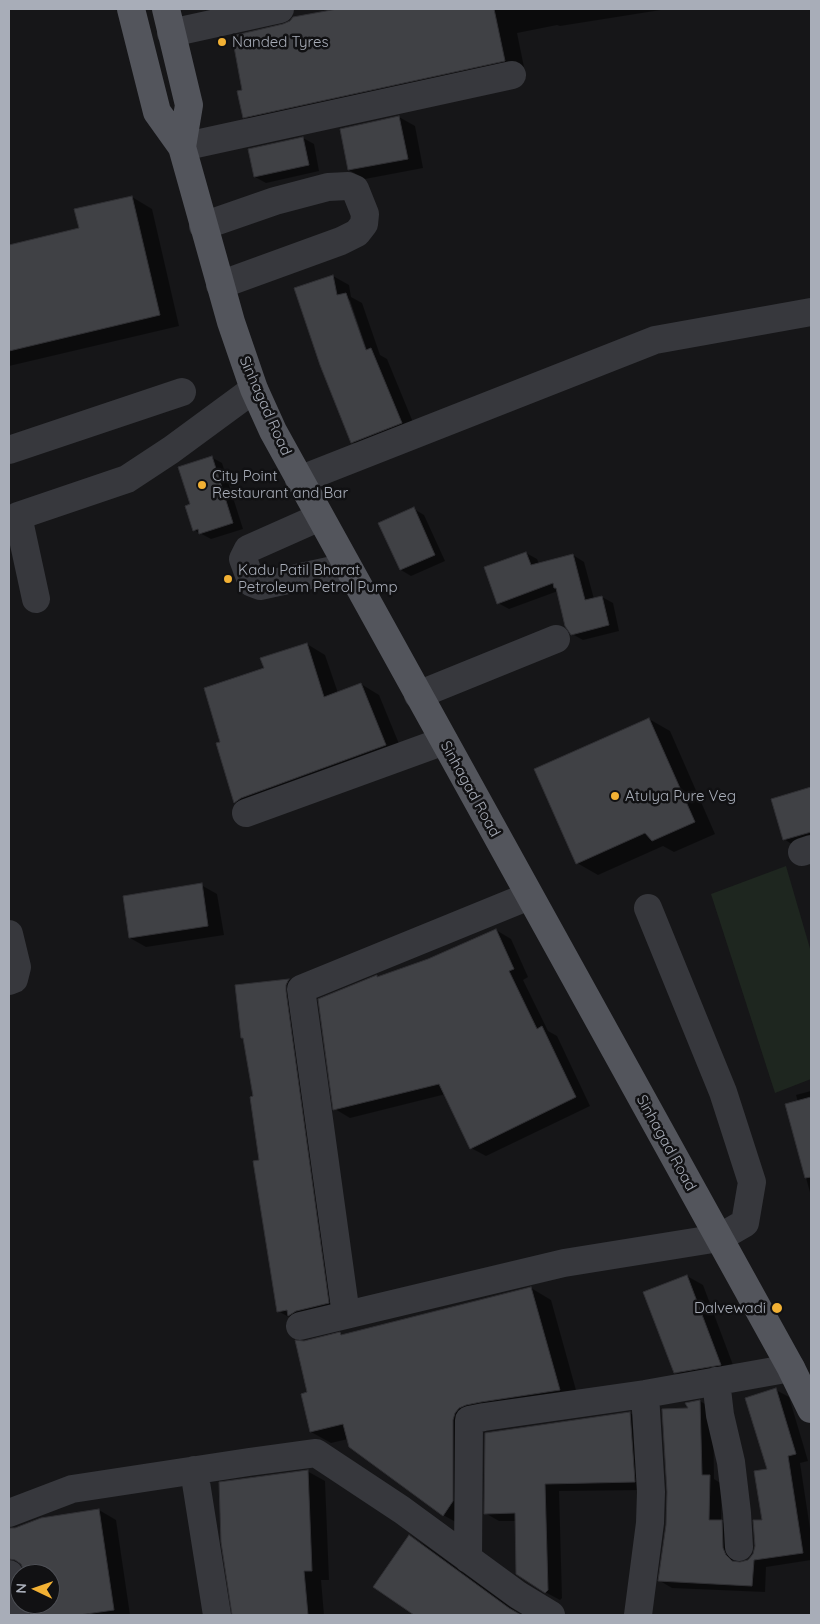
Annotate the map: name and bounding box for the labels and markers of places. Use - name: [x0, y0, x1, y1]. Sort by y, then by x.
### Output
- place label: Nanded Tyres: [232, 33, 329, 51]
- marker: Nanded Tyres: [216, 36, 228, 48]
- place label: City Point Restaurant and Bar: [212, 467, 348, 502]
- marker: City Point Restaurant and Bar: [196, 479, 208, 491]
- place label: Kadu Patil Bharat Petroleum Petrol Pump: [238, 561, 398, 596]
- marker: Kadu Patil Bharat Petroleum Petrol Pump: [222, 573, 234, 585]
- place label: Atulya Pure Veg: [625, 787, 736, 805]
- marker: Atulya Pure Veg: [609, 790, 621, 802]
- place label: Dalvewadi: [694, 1299, 766, 1317]
- marker: Dalvewadi: [770, 1301, 784, 1315]

